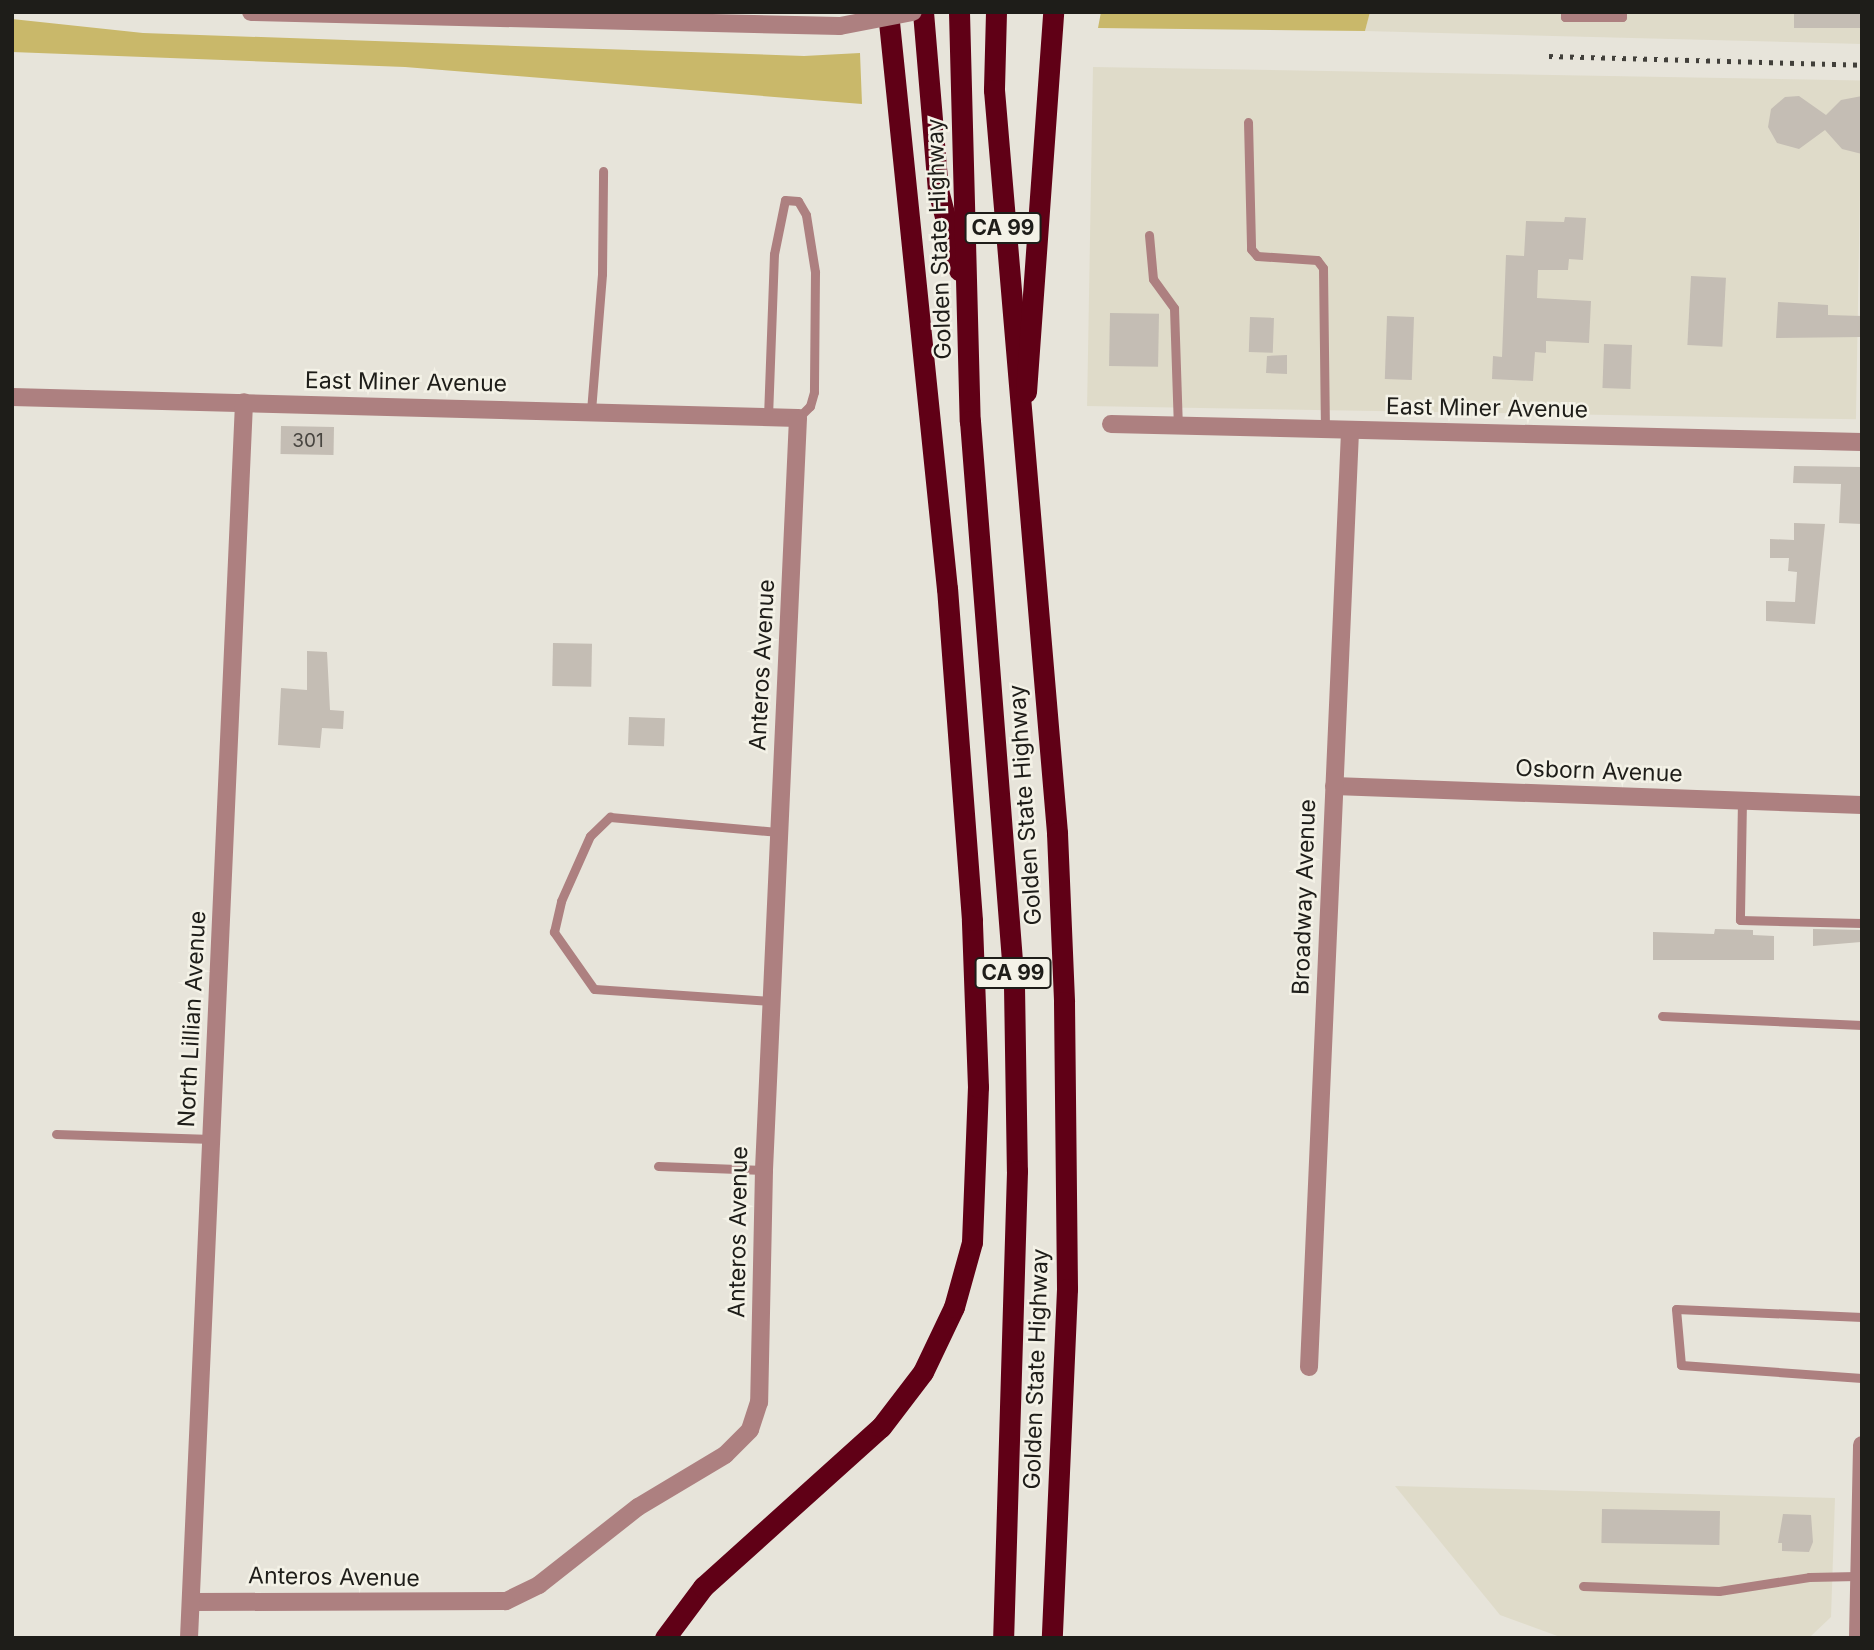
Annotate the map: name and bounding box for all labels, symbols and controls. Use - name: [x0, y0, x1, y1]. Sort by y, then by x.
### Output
- street label: Golden State Highway: [921, 118, 957, 360]
- road number: CA 99: [964, 210, 1042, 246]
- street label: East Miner Avenue: [305, 366, 507, 398]
- street label: East Miner Avenue: [1386, 392, 1588, 424]
- house number: 301: [292, 430, 324, 452]
- street label: Anteros Avenue: [744, 579, 780, 751]
- street label: Golden State Highway: [1003, 684, 1047, 926]
- street label: Osborn Avenue: [1515, 754, 1683, 788]
- street label: Broadway Avenue: [1287, 799, 1321, 995]
- street label: North Lillian Avenue: [173, 910, 211, 1128]
- road number: CA 99: [974, 956, 1052, 990]
- street label: Anteros Avenue: [723, 1146, 753, 1318]
- street label: Golden State Highway: [1018, 1248, 1054, 1490]
- street label: Anteros Avenue: [248, 1562, 420, 1592]

